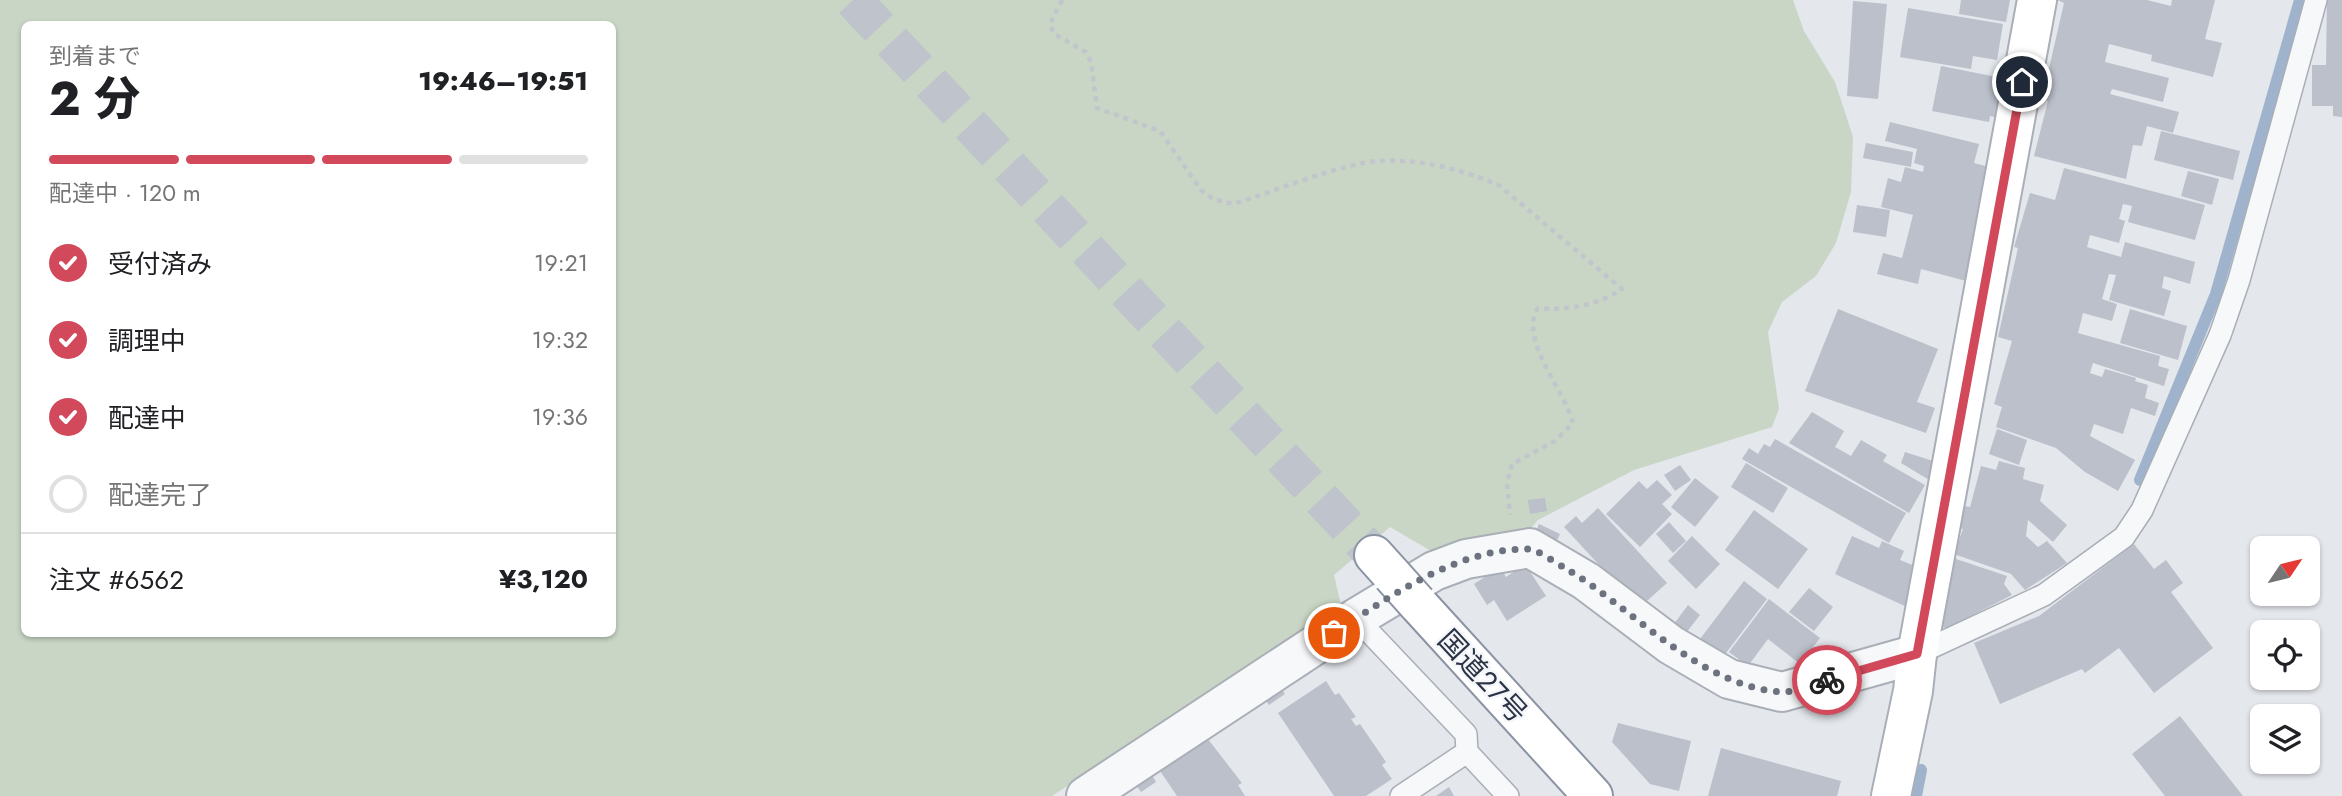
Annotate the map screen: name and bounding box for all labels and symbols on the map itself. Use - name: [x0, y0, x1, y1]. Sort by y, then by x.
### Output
- pin: [1992, 52, 2052, 112]
- north arrow: [2250, 536, 2320, 606]
- pin: [1304, 603, 1364, 663]
- street label: 国道27号: [1429, 620, 1537, 732]
- courier: [1792, 645, 1862, 715]

